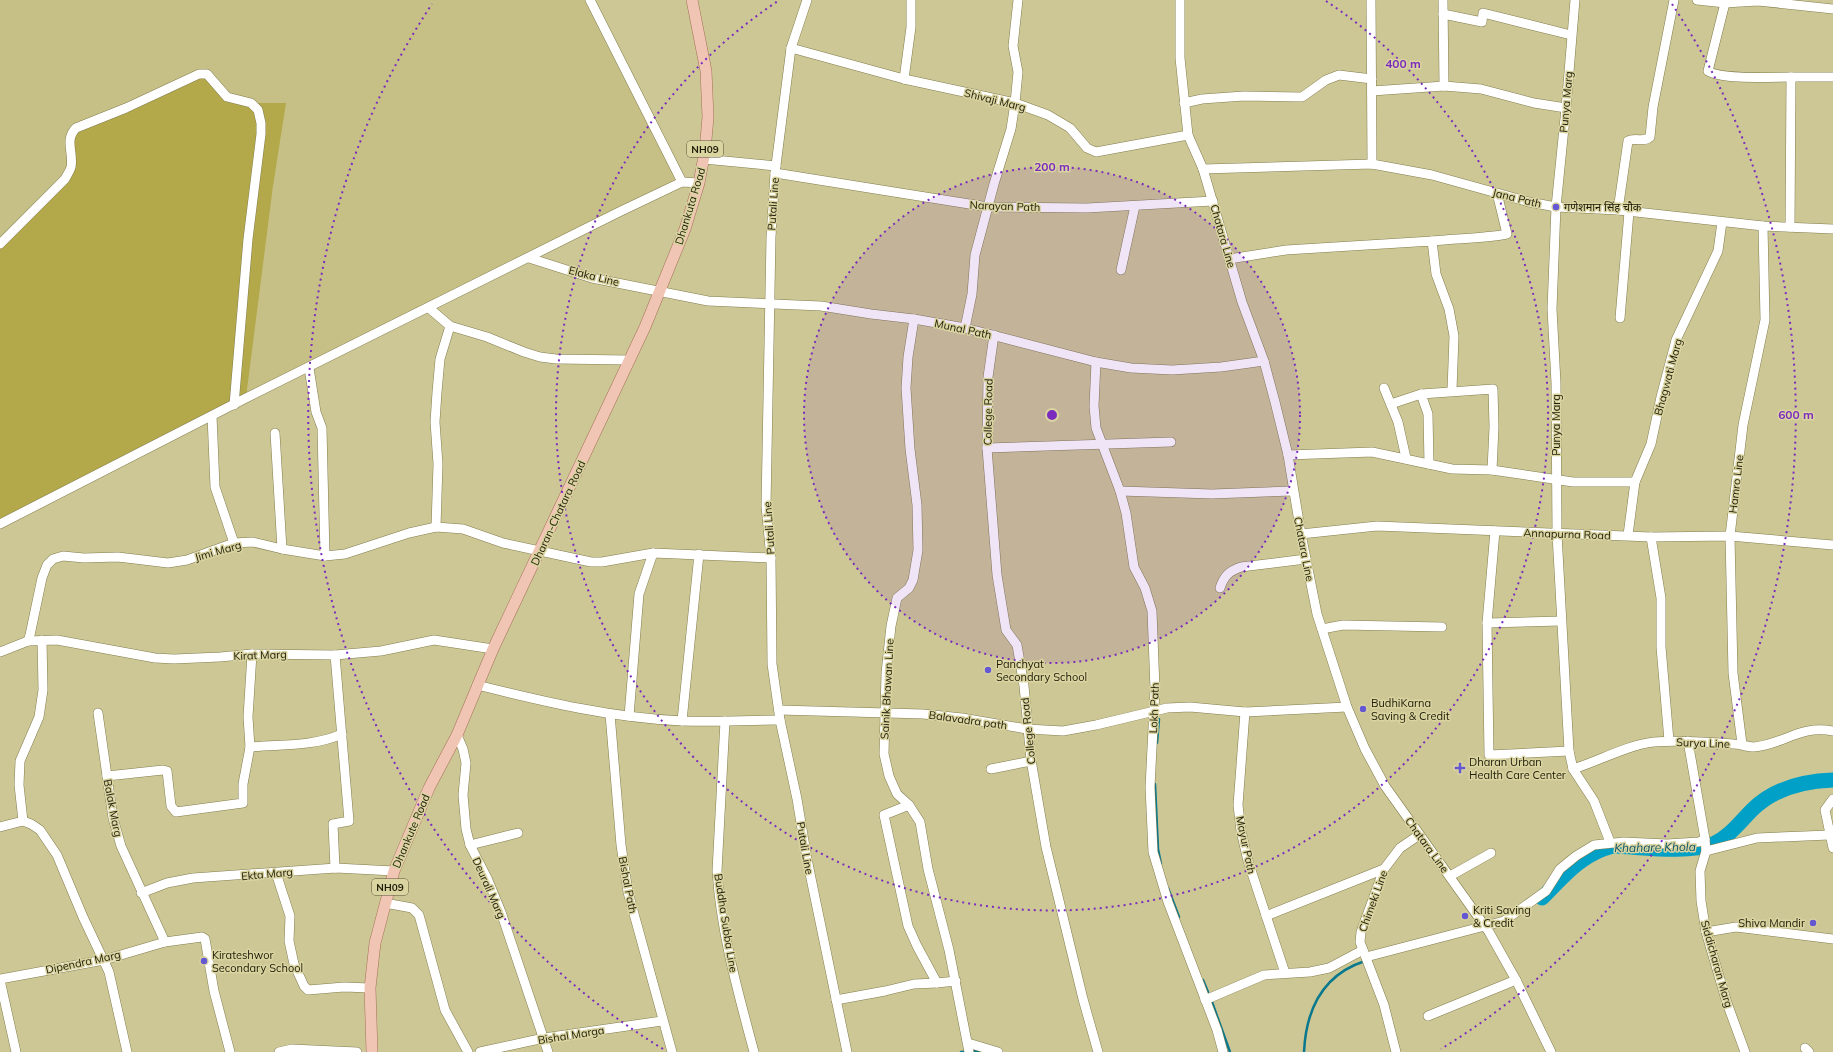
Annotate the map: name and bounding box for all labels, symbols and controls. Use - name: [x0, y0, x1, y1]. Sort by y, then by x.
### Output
- text: 400 m: [1385, 56, 1421, 71]
- street label: Punya Marg: [1556, 71, 1576, 133]
- street label: Shivaji Marg: [963, 86, 1027, 114]
- road number: NH09: [687, 141, 723, 157]
- text: 200 m: [1034, 159, 1070, 174]
- street label: Dhankuta Road: [672, 166, 708, 246]
- street label: Putali Line: [764, 177, 782, 231]
- street label: Jana Path: [1491, 185, 1543, 211]
- street label: Narayan Path: [969, 198, 1041, 214]
- place label: गणेशमान सिंह चौक: [1564, 200, 1642, 214]
- marker: गणेशमान सिंह चौक: [1551, 202, 1561, 212]
- street label: Chatara Line: [1207, 203, 1239, 269]
- street label: Elaka Line: [567, 263, 621, 289]
- street label: Munal Path: [933, 316, 993, 342]
- street label: Bhagwati Marg: [1651, 337, 1685, 417]
- street label: College Road: [980, 378, 996, 446]
- street label: Punya Marg: [1549, 394, 1563, 456]
- text: 600 m: [1778, 407, 1814, 422]
- centre of rings: [1045, 408, 1059, 422]
- street label: Hamro Line: [1725, 454, 1747, 514]
- street label: Dharan-Chatara Road: [527, 458, 589, 568]
- street label: Putali Line: [760, 501, 778, 555]
- street label: Chatara Line: [1291, 516, 1317, 582]
- street label: Annapurna Road: [1523, 525, 1611, 543]
- street label: Jimi Marg: [193, 538, 243, 564]
- street label: Sainik Bhawan Line: [877, 638, 897, 740]
- street label: Kirat Marg: [233, 647, 287, 663]
- place label: Panchyat Secondary School: [996, 657, 1087, 684]
- marker: Panchyat Secondary School: [983, 665, 993, 675]
- street label: Lokh Path: [1146, 682, 1162, 734]
- place label: BudhiKarna Saving & Credit: [1371, 696, 1450, 723]
- street label: College Road: [1018, 697, 1038, 765]
- marker: BudhiKarna Saving & Credit: [1358, 704, 1368, 714]
- street label: Balavadra path: [928, 708, 1008, 732]
- street label: Surya Line: [1676, 735, 1730, 751]
- place label: Dharan Urban Health Care Center: [1469, 755, 1566, 782]
- marker: Dharan Urban Health Care Center: [1454, 762, 1466, 774]
- street label: Balak Marg: [101, 778, 125, 838]
- street label: Dhankute Road: [389, 792, 433, 870]
- street label: Chatara Line: [1402, 814, 1452, 876]
- street label: Mayur Path: [1233, 815, 1259, 875]
- street label: Putali Line: [794, 821, 817, 875]
- water label: Khahare Khola: [1614, 839, 1696, 855]
- street label: Deurali Marg: [469, 855, 509, 921]
- street label: Bishal Path: [616, 855, 640, 915]
- street label: Ekta Marg: [241, 865, 293, 883]
- street label: Chimeki Line: [1355, 868, 1391, 934]
- street label: Buddha Subba Line: [711, 873, 741, 973]
- road number: NH09: [372, 879, 408, 895]
- place label: Kriti Saving & Credit: [1473, 903, 1531, 930]
- marker: Kriti Saving & Credit: [1460, 911, 1470, 921]
- place label: Shiva Mandir: [1738, 916, 1805, 930]
- marker: Shiva Mandir: [1808, 918, 1818, 928]
- street label: Siddicharan Marg: [1698, 919, 1736, 1009]
- street label: Dipendra Marg: [44, 947, 122, 977]
- place label: Kirateshwor Secondary School: [212, 948, 303, 975]
- marker: Kirateshwor Secondary School: [199, 956, 209, 966]
- street label: Bishal Marga: [537, 1023, 605, 1047]

